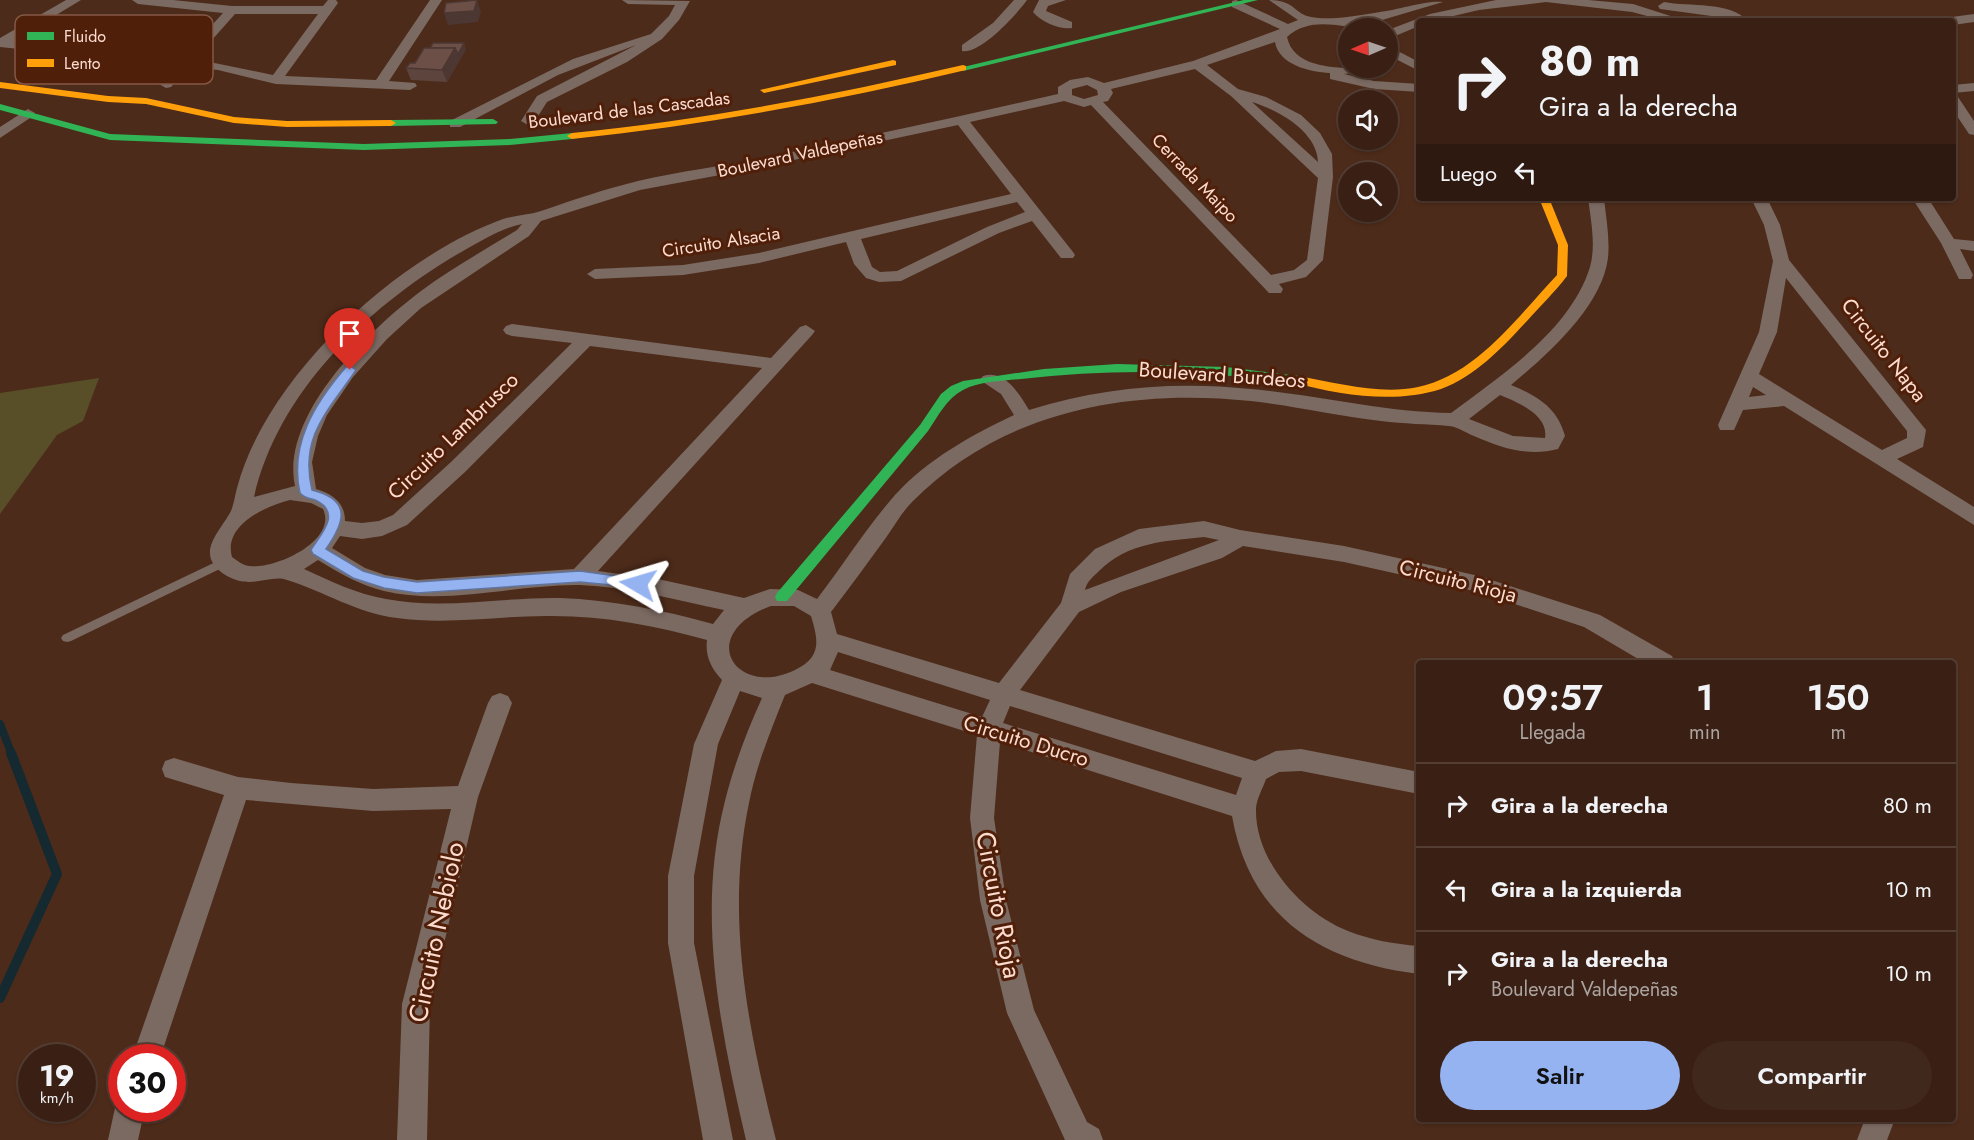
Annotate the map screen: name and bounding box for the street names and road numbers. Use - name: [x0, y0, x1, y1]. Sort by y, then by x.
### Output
- street label: Boulevard de las Cascadas: [527, 85, 731, 135]
- street label: Boulevard Valdepeñas: [715, 124, 885, 184]
- street label: Cerrada Maipo: [1146, 128, 1244, 228]
- street label: Circuito Alsacia: [660, 220, 782, 264]
- street label: Circuito Napa: [1834, 292, 1934, 408]
- street label: Boulevard Burdeos: [1138, 354, 1306, 396]
- street label: Circuito Lambrusco: [381, 365, 525, 507]
- street label: Circuito Rioja: [1396, 552, 1520, 610]
- street label: Circuito Ducro: [960, 708, 1092, 774]
- street label: Circuito Rioja: [966, 828, 1032, 982]
- street label: Circuito Nebiolo: [398, 838, 474, 1026]

